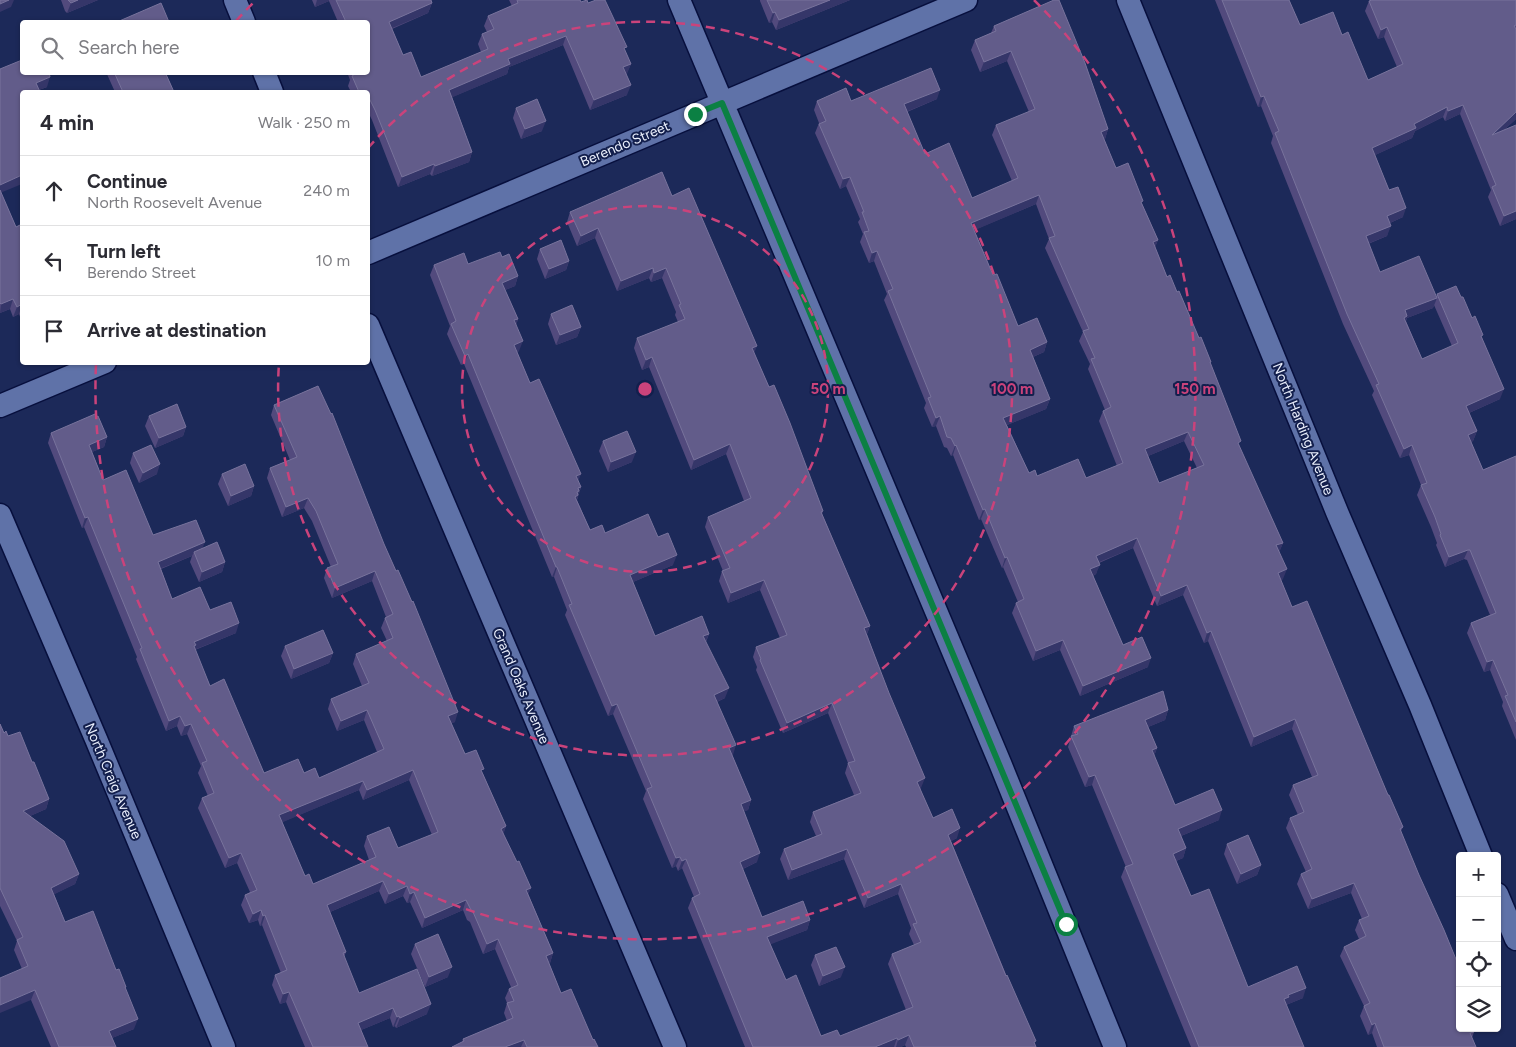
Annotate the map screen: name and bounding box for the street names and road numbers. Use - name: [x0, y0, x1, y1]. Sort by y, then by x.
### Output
- street label: Berendo Street: [578, 118, 672, 170]
- street label: North Harding Avenue: [1269, 360, 1337, 498]
- street label: Grand Oaks Avenue: [489, 626, 553, 747]
- street label: North Craig Avenue: [81, 720, 145, 842]

